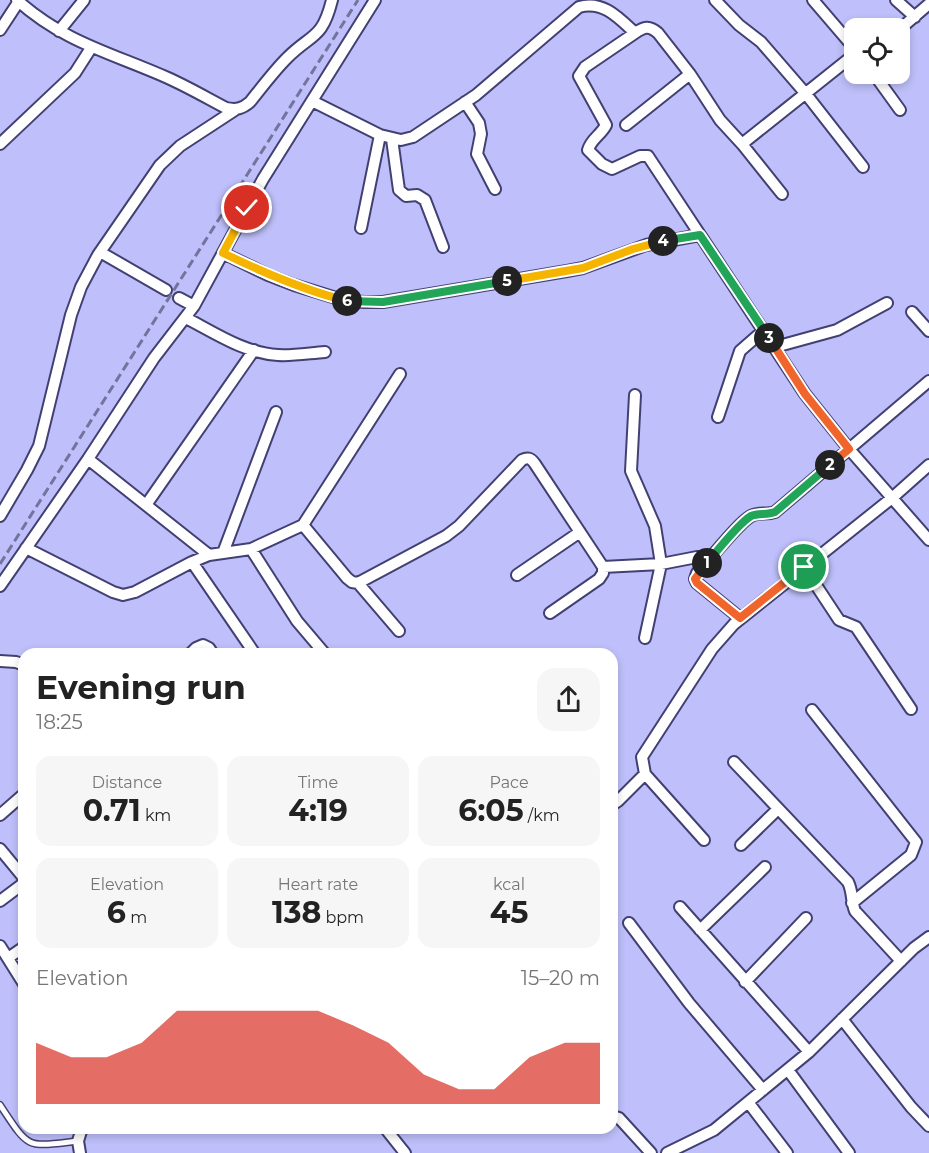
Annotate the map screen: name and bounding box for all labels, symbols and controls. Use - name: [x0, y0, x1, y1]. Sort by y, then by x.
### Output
- map controls: [844, 18, 910, 84]
- button: locate: [844, 18, 910, 84]
- pin: [221, 182, 272, 233]
- icon: check: [230, 191, 263, 224]
- pin: 4: [648, 226, 678, 256]
- text: 4: [657, 231, 669, 250]
- pin: 5: [492, 266, 522, 296]
- text: 5: [502, 271, 512, 290]
- pin: 6: [332, 286, 362, 316]
- text: 6: [342, 291, 352, 310]
- pin: 3: [754, 323, 784, 353]
- text: 3: [764, 328, 774, 347]
- pin: 2: [815, 450, 845, 480]
- text: 2: [825, 455, 835, 474]
- pin: [778, 541, 829, 592]
- pin: 1: [692, 548, 722, 578]
- icon: arrive: [787, 550, 820, 583]
- text: 1: [704, 553, 710, 572]
- text: Evening run: [36, 667, 246, 707]
- button: share: [537, 668, 600, 731]
- text: 18:25: [36, 710, 83, 734]
- text: Distance: [92, 773, 162, 792]
- text: Time: [298, 773, 338, 792]
- text: Pace: [489, 773, 529, 792]
- text: 0.71: [83, 792, 141, 829]
- text: 4:19: [288, 792, 348, 829]
- text: 6:05: [458, 792, 524, 829]
- text: km: [141, 806, 171, 825]
- text: /km: [524, 806, 560, 825]
- text: Elevation: [90, 875, 164, 894]
- text: Heart rate: [278, 875, 358, 894]
- text: kcal: [493, 875, 525, 894]
- text: 6: [107, 894, 126, 931]
- text: 138: [272, 894, 321, 931]
- text: 45: [490, 894, 528, 931]
- text: m: [126, 908, 147, 927]
- text: bpm: [321, 908, 364, 927]
- text: Elevation: [36, 966, 128, 990]
- text: 15–20 m: [521, 966, 600, 990]

